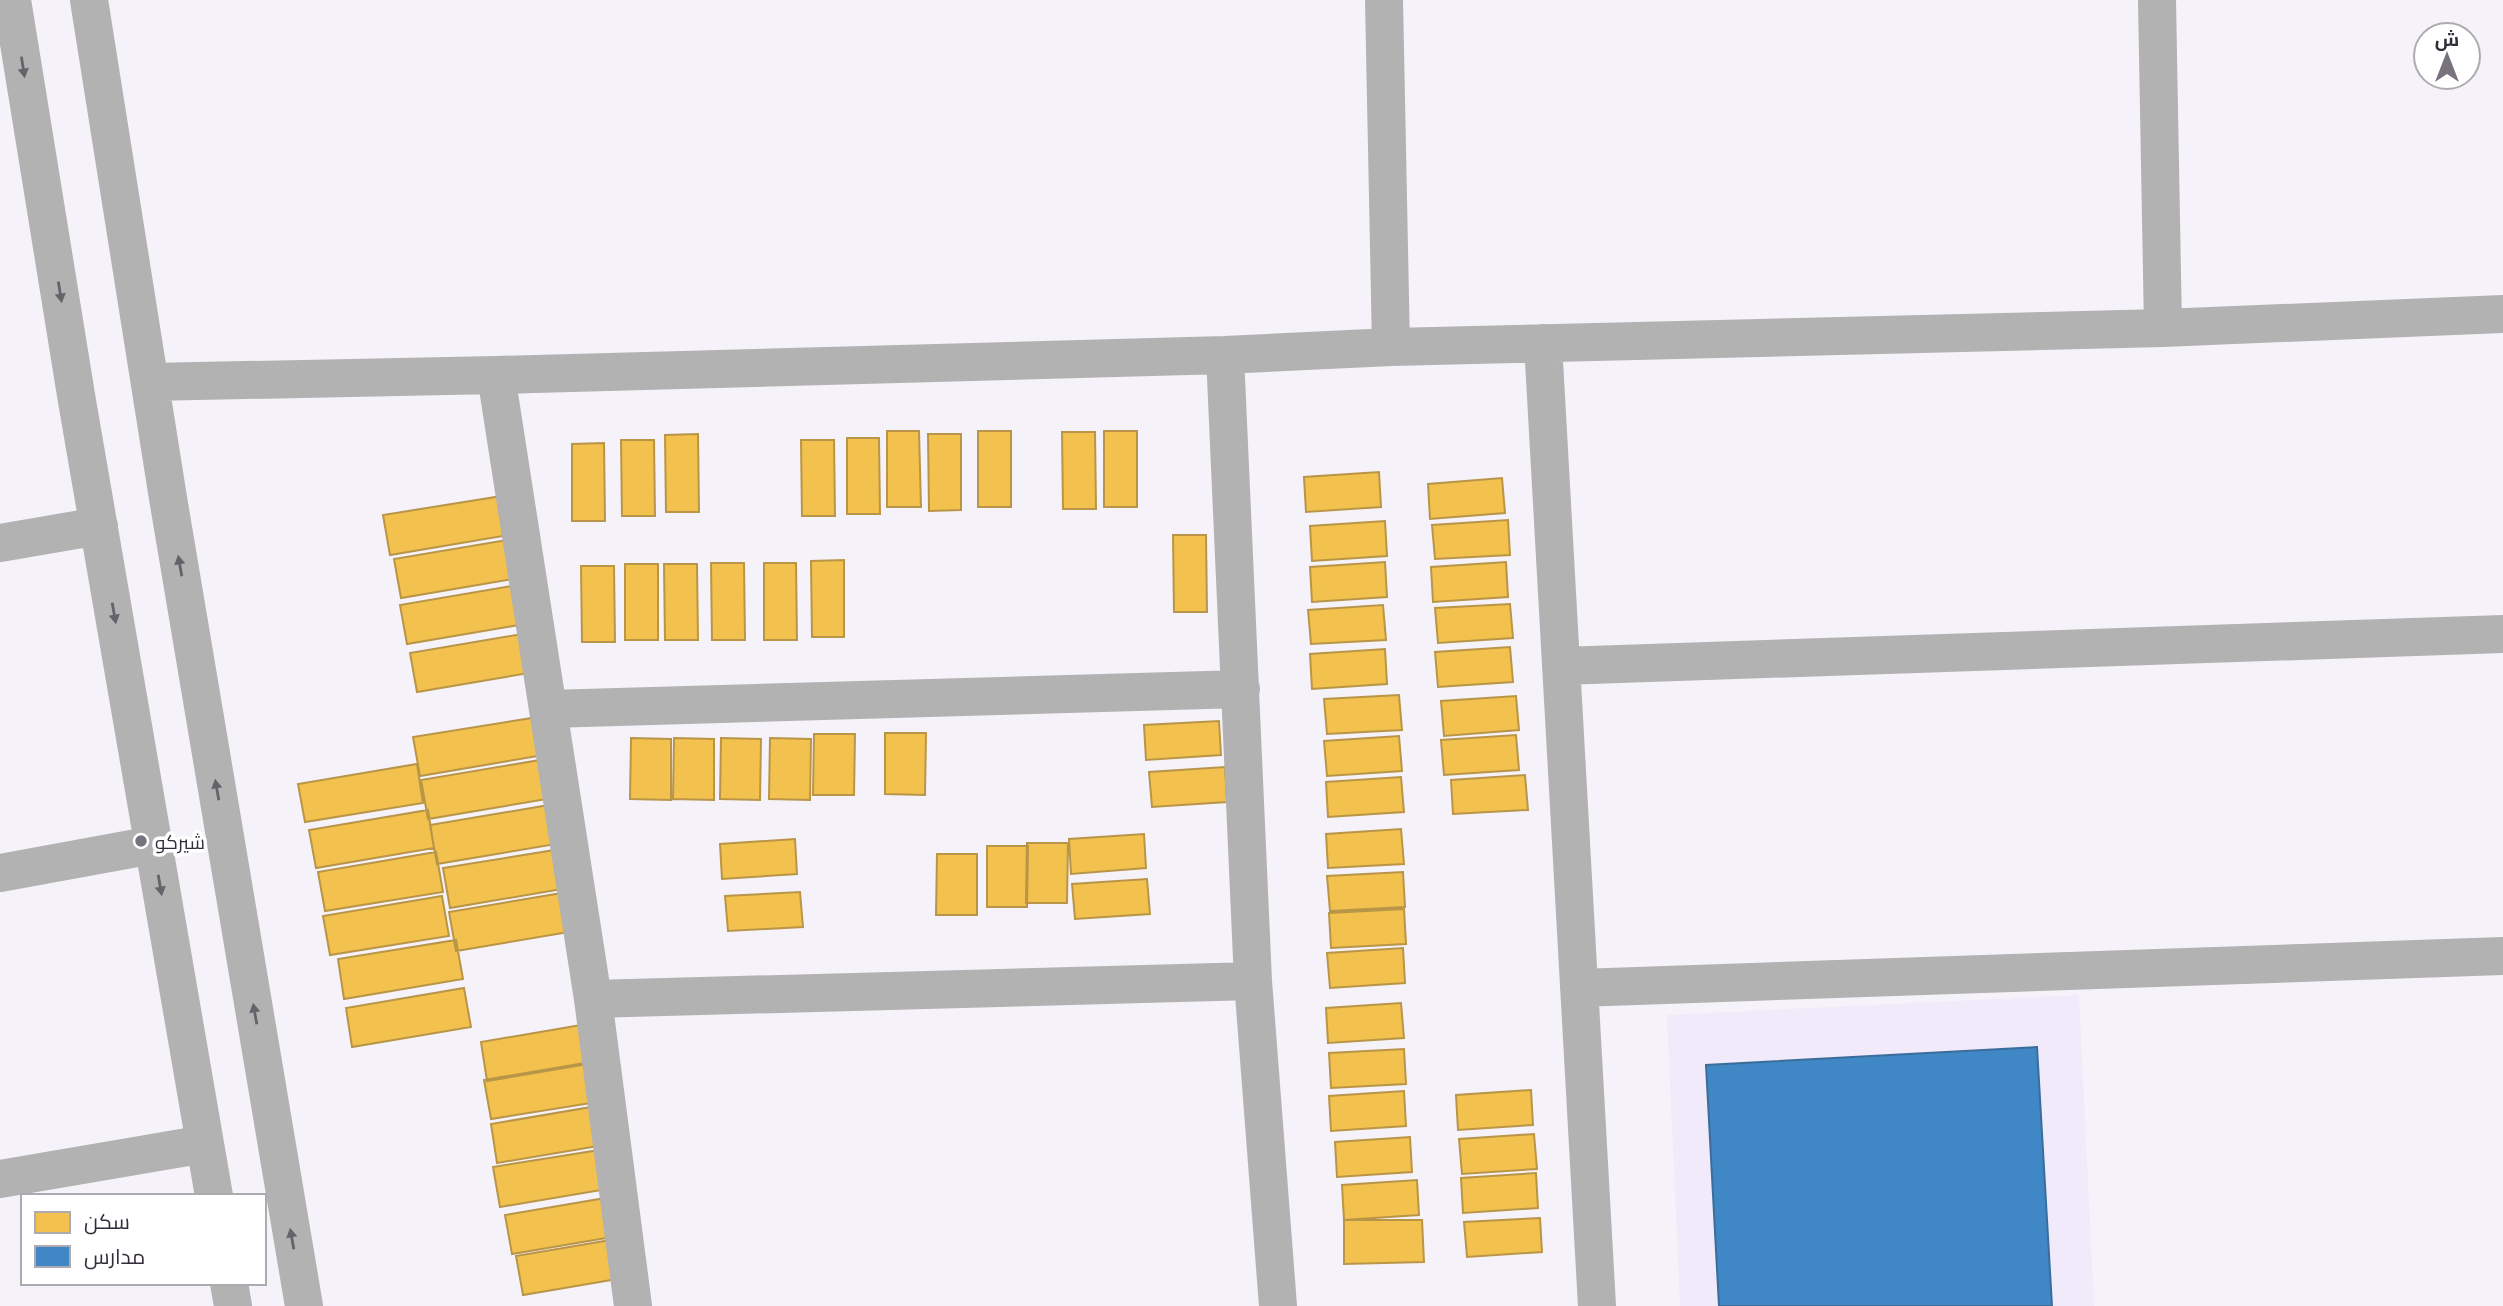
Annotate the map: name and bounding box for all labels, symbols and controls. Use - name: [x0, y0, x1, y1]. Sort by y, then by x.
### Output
- north arrow: [2412, 21, 2482, 91]
- text: ش: [2435, 25, 2459, 51]
- one-way arrow: [18, 56, 29, 78]
- one-way arrow: [55, 281, 66, 303]
- one-way arrow: [174, 555, 185, 577]
- one-way arrow: [109, 602, 120, 624]
- one-way arrow: [211, 779, 222, 801]
- place label: شيركو: [155, 828, 205, 854]
- marker: شيركو: [133, 833, 149, 849]
- one-way arrow: [155, 874, 166, 896]
- one-way arrow: [249, 1003, 260, 1025]
- legend: [21, 1194, 266, 1285]
- text: سكن: [84, 1206, 130, 1235]
- one-way arrow: [286, 1228, 297, 1250]
- text: مدارس: [84, 1241, 145, 1270]

